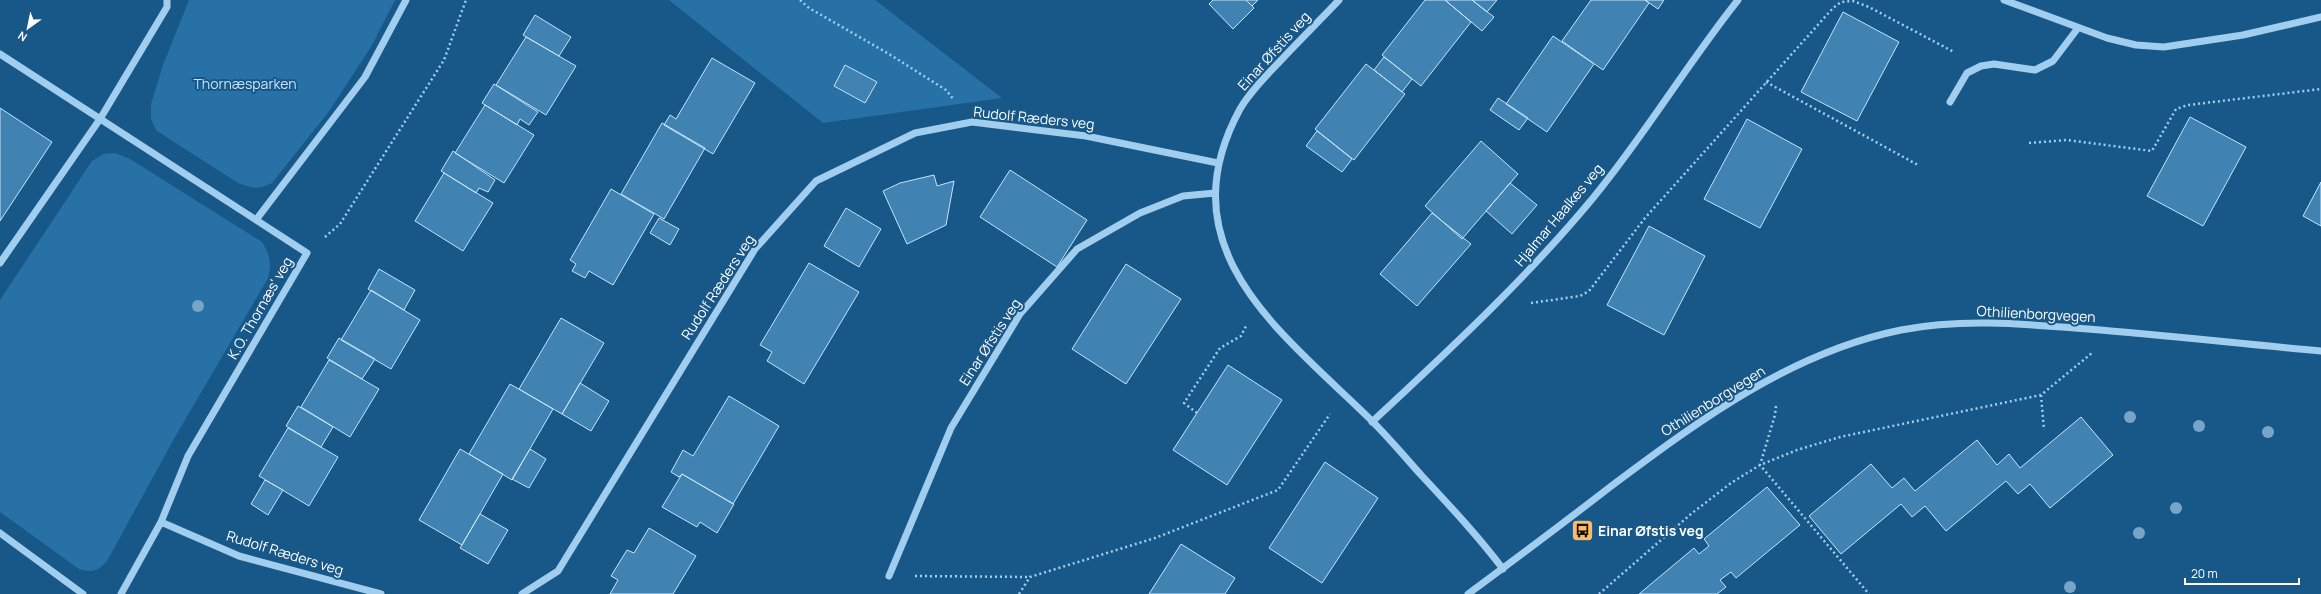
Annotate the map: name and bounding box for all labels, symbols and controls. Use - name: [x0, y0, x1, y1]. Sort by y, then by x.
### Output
- street label: Einar Øfstis veg: [1233, 7, 1314, 94]
- north arrow: [8, 8, 48, 48]
- text: N: [15, 28, 30, 45]
- park label: Thornæsparken: [193, 74, 297, 93]
- street label: Rudolf Ræders veg: [973, 102, 1095, 133]
- street label: Hjalmar Haalkes veg: [1510, 159, 1607, 270]
- street label: Rudolf Ræders veg: [677, 231, 759, 343]
- street label: K.O. Thornæs' veg: [223, 253, 297, 362]
- street label: Einar Øfstis veg: [954, 295, 1025, 389]
- street label: Othilienborgvegen: [1976, 301, 2096, 326]
- street label: Othilienborgvegen: [1657, 361, 1768, 440]
- bus stop icon: Einar Øfstis veg: [1570, 518, 1596, 544]
- place label: Einar Øfstis veg: [1598, 521, 1704, 540]
- street label: Rudolf Ræders veg: [224, 526, 346, 579]
- scale bar: [2185, 560, 2299, 586]
- text: 20 m: [2191, 565, 2218, 582]

